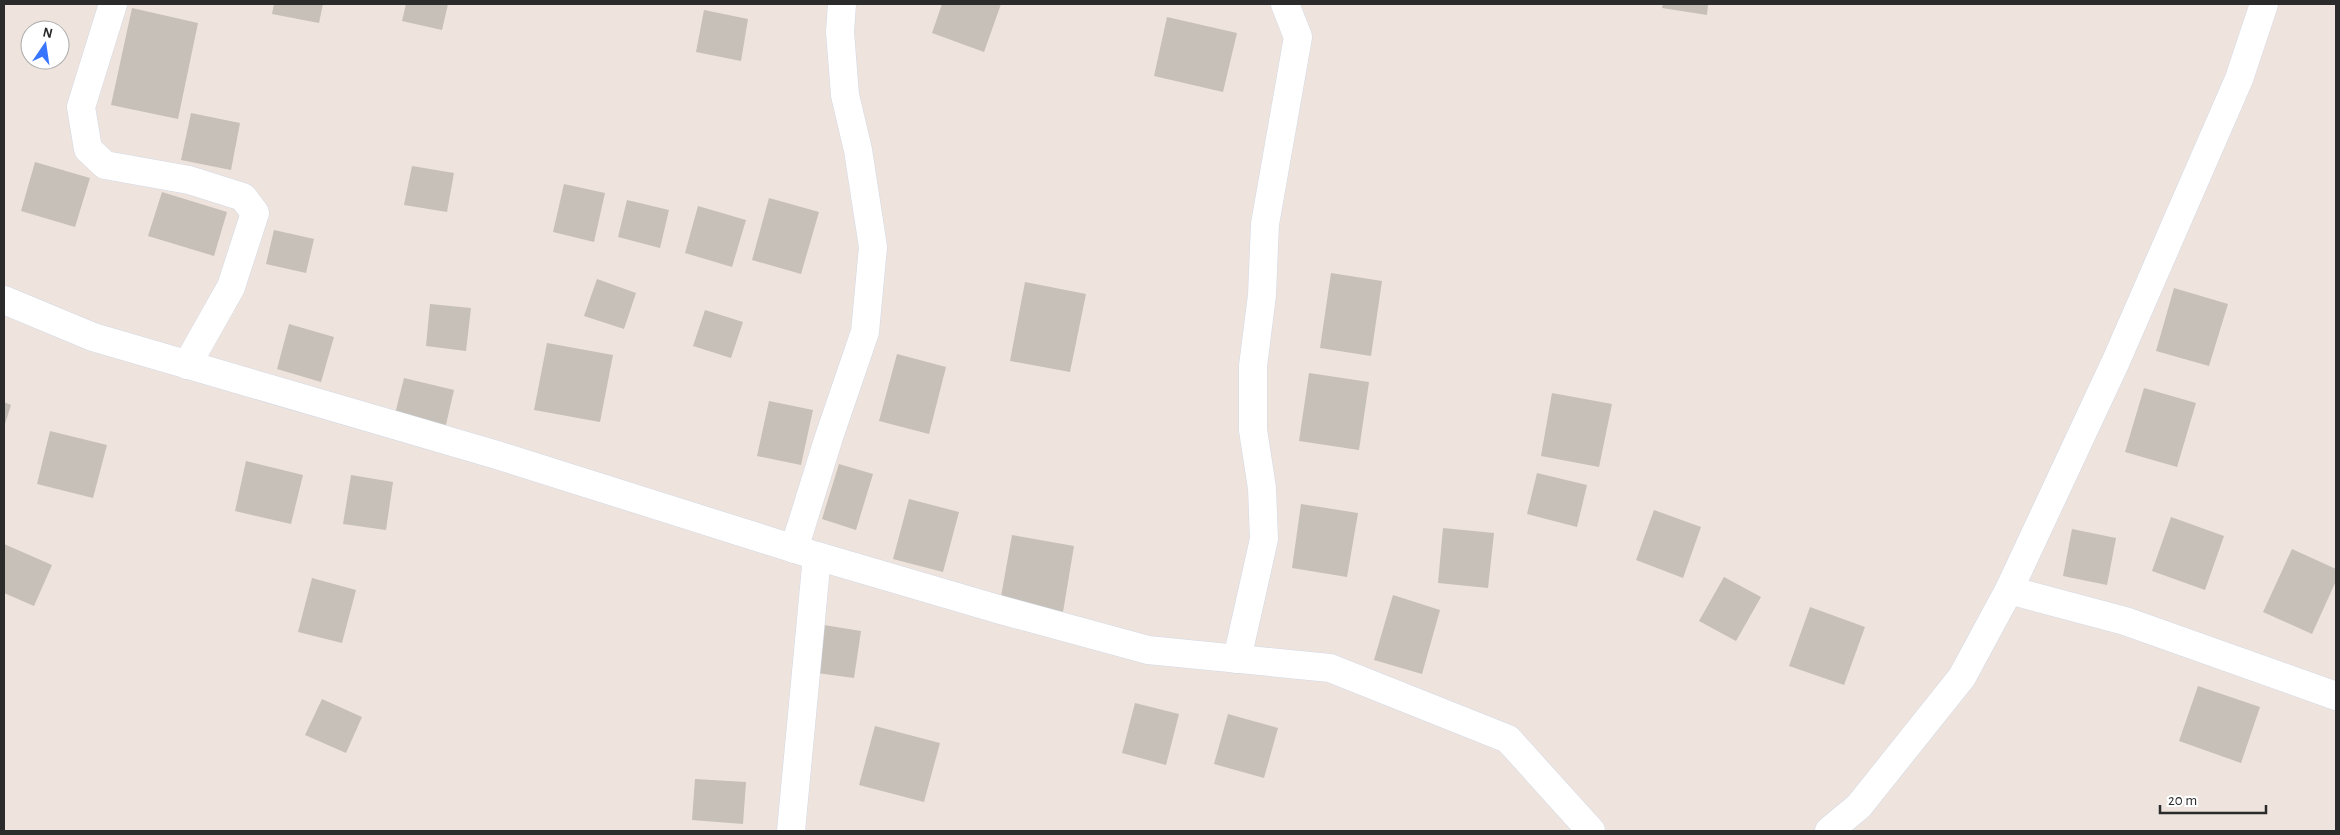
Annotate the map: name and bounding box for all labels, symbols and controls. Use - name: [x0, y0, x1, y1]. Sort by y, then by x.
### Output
- north arrow: [20, 20, 70, 70]
- text: N: [41, 25, 54, 41]
- scale bar: [2160, 782, 2266, 814]
- text: 20 m: [2168, 793, 2197, 808]

